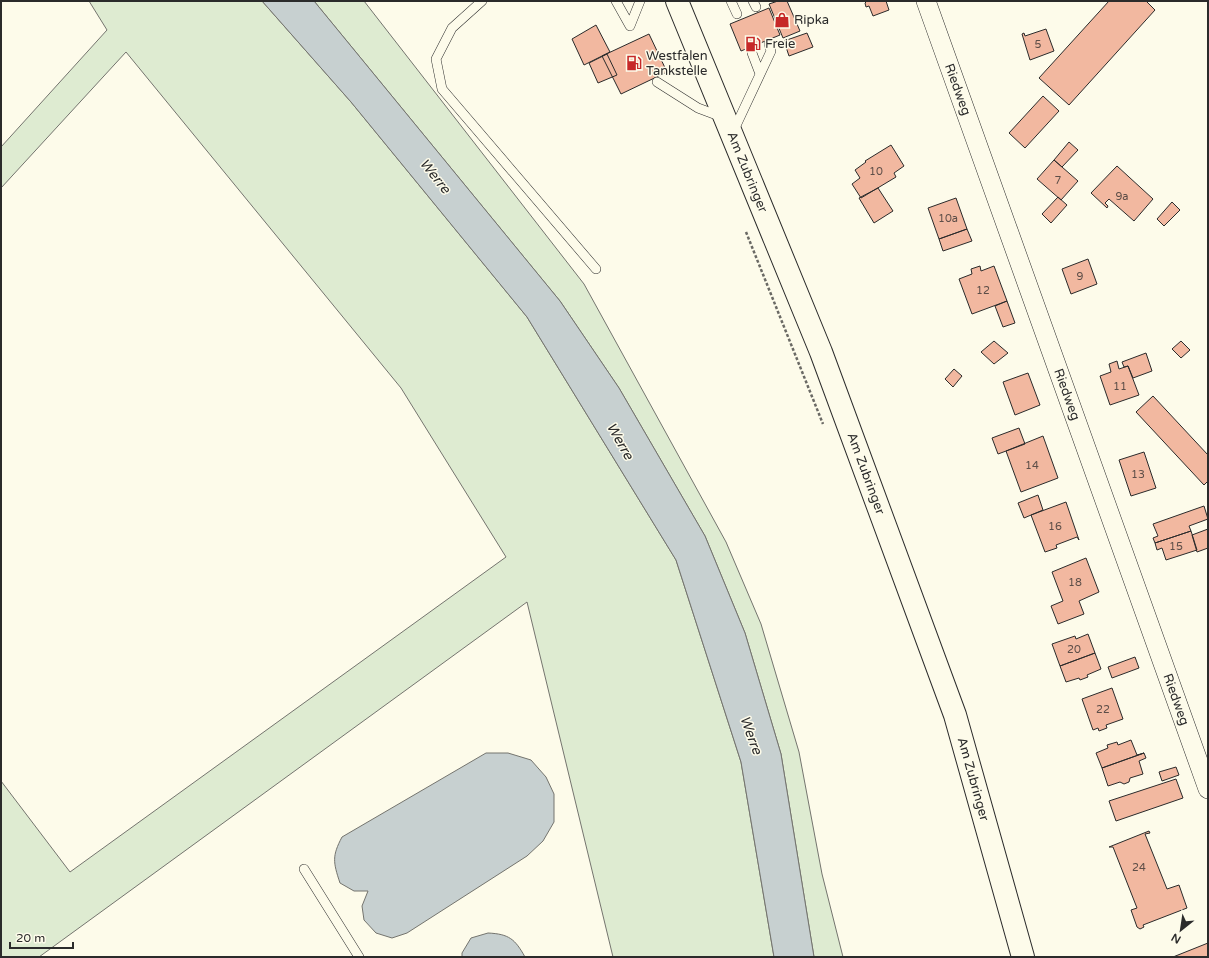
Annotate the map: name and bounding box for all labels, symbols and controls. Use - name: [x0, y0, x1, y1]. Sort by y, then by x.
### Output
- shop icon: Ripka: [773, 11, 791, 29]
- place label: Ripka: [794, 12, 829, 28]
- fuel station icon: Freie: [744, 35, 762, 53]
- place label: Freie: [765, 36, 795, 52]
- house number: 5: [1035, 38, 1042, 51]
- place label: Westfalen Tankstelle: [646, 48, 708, 79]
- fuel station icon: Westfalen Tankstelle: [625, 54, 643, 72]
- street label: Riedweg: [941, 61, 974, 118]
- street label: Am Zubringer: [723, 129, 771, 215]
- water label: Werre: [416, 155, 455, 198]
- house number: 10: [869, 165, 883, 178]
- house number: 7: [1055, 174, 1062, 187]
- house number: 9a: [1115, 190, 1129, 203]
- house number: 10a: [938, 212, 958, 225]
- house number: 9: [1077, 270, 1084, 283]
- house number: 12: [976, 284, 990, 297]
- street label: Riedweg: [1050, 367, 1083, 423]
- house number: 11: [1113, 380, 1127, 393]
- water label: Werre: [603, 419, 638, 463]
- street label: Am Zubringer: [843, 430, 888, 517]
- house number: 14: [1025, 459, 1039, 472]
- house number: 13: [1131, 468, 1145, 481]
- house number: 16: [1048, 520, 1062, 533]
- house number: 15: [1169, 540, 1183, 553]
- house number: 18: [1068, 576, 1082, 589]
- house number: 20: [1067, 643, 1081, 656]
- street label: Riedweg: [1159, 672, 1193, 728]
- house number: 22: [1096, 703, 1110, 716]
- water label: Werre: [736, 713, 766, 758]
- street label: Am Zubringer: [954, 736, 992, 823]
- house number: 24: [1132, 861, 1146, 874]
- north arrow: [1161, 910, 1201, 950]
- scale bar: [10, 924, 73, 950]
- text: N: [1169, 930, 1183, 946]
- text: 20 m: [16, 931, 45, 945]

